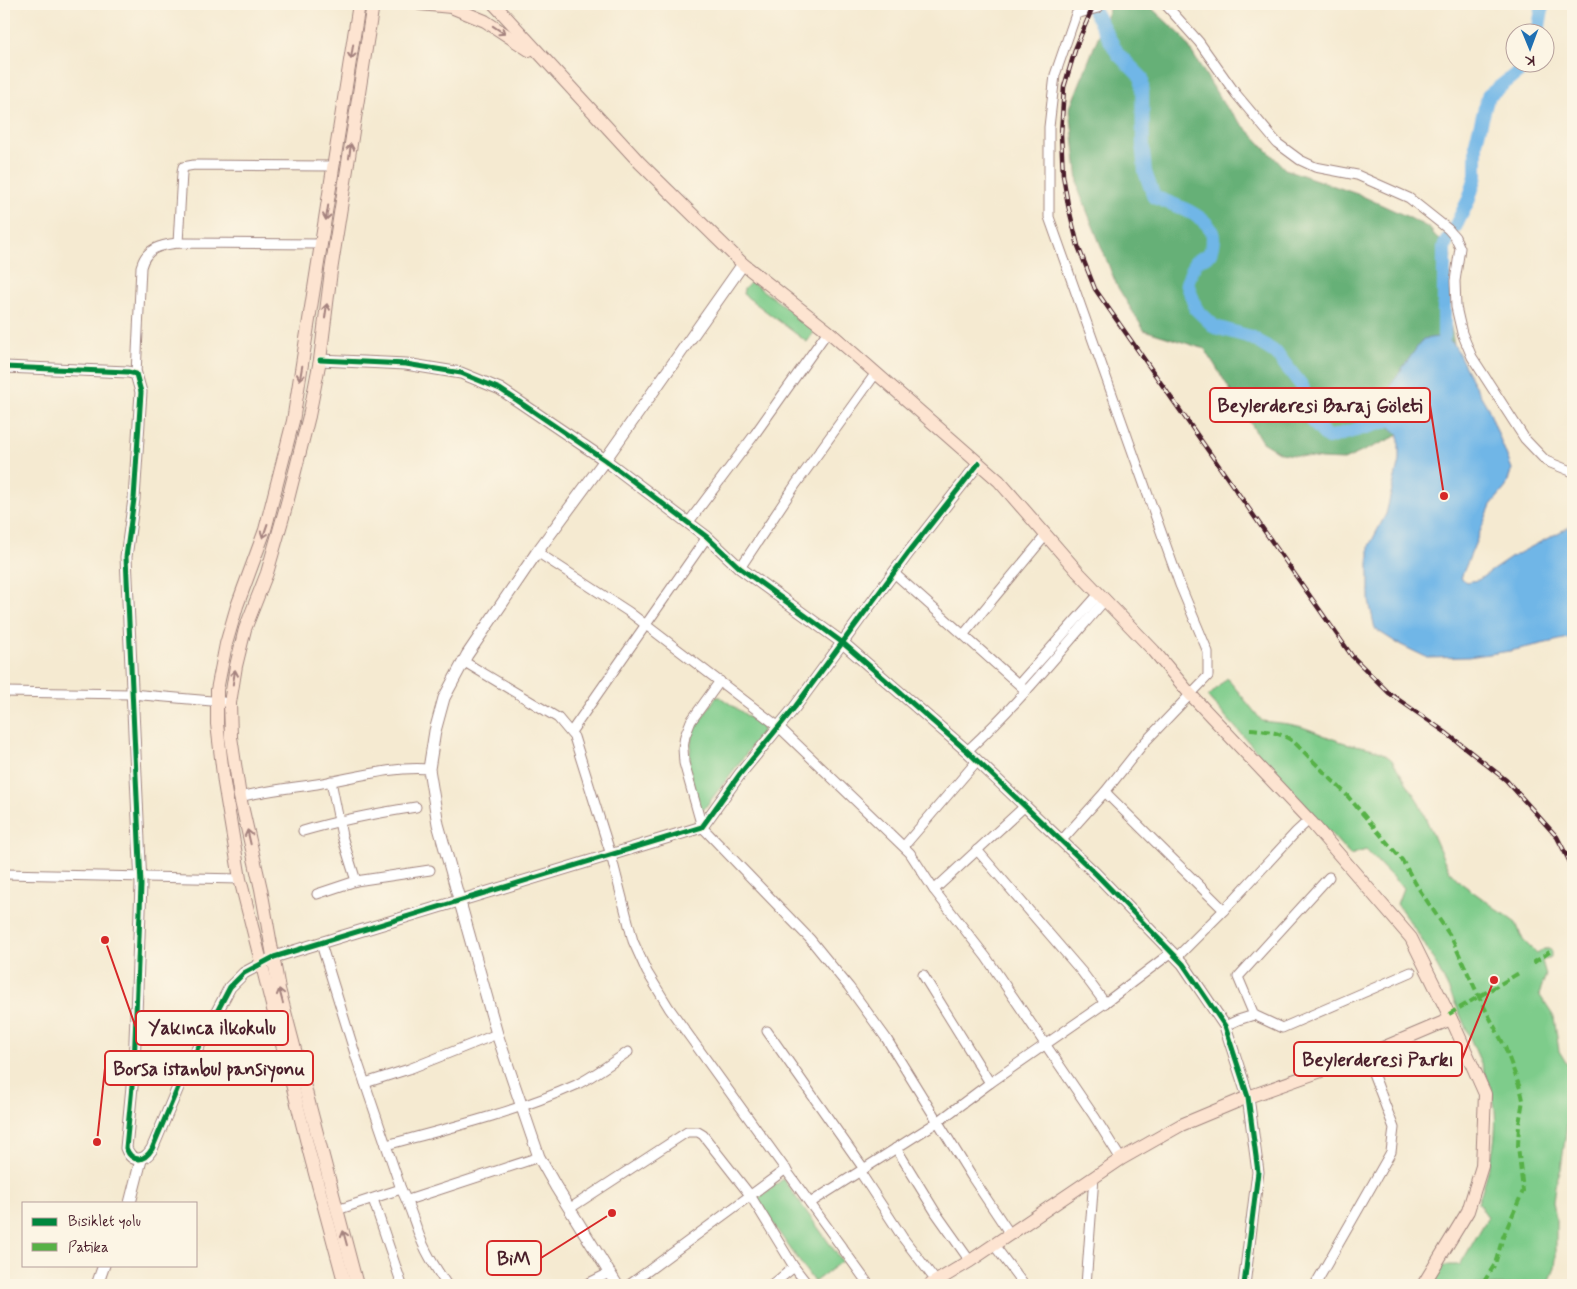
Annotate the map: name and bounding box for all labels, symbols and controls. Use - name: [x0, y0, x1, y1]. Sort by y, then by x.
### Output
- north arrow: [1504, 22, 1554, 72]
- one-way arrow: [491, 25, 505, 35]
- one-way arrow: [346, 44, 356, 60]
- text: K: [1524, 51, 1535, 69]
- one-way arrow: [345, 143, 355, 159]
- one-way arrow: [321, 204, 331, 220]
- one-way arrow: [321, 304, 331, 320]
- one-way arrow: [296, 365, 306, 381]
- callout: Beylerderesi Baraj Göleti: [1210, 388, 1430, 422]
- text: Beylerderesi Baraj Göleti: [1218, 394, 1422, 419]
- one-way arrow: [259, 523, 269, 539]
- one-way arrow: [230, 669, 240, 685]
- one-way arrow: [244, 830, 253, 846]
- one-way arrow: [276, 989, 286, 1005]
- callout: Yakınca ilkokulu: [136, 1011, 288, 1045]
- text: Yakınca ilkokulu: [148, 1016, 276, 1041]
- callout: Beylerderesi Parkı: [1294, 1042, 1462, 1076]
- text: Beylerderesi Parkı: [1302, 1048, 1454, 1073]
- callout: Borsa istanbul pansiyonu: [105, 1051, 313, 1085]
- text: Borsa istanbul pansiyonu: [113, 1057, 305, 1083]
- legend: [22, 1202, 198, 1266]
- text: Bisiklet yolu: [68, 1212, 141, 1232]
- one-way arrow: [339, 1231, 349, 1247]
- text: Patika: [68, 1238, 109, 1258]
- callout: BiM: [487, 1241, 541, 1275]
- text: BiM: [497, 1247, 531, 1272]

